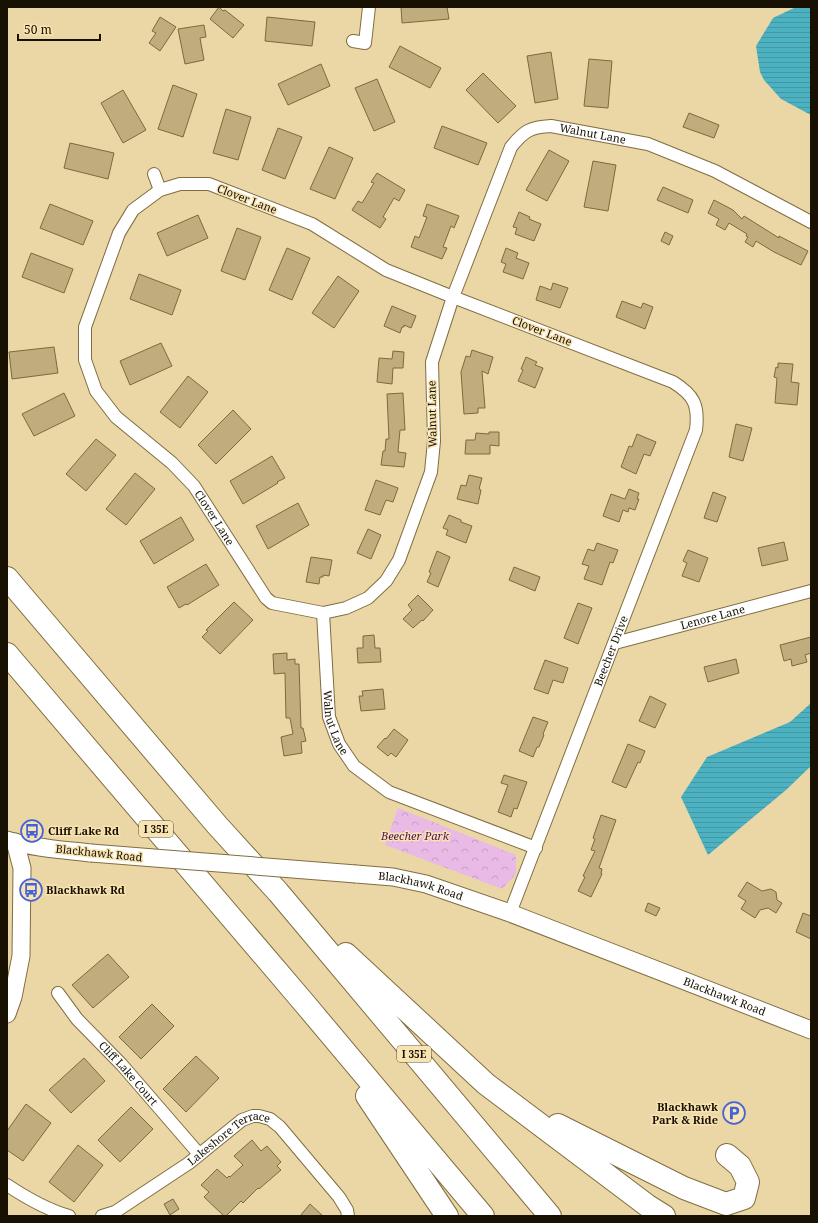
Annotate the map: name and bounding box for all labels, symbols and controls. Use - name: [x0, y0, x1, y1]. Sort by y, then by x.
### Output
- scale bar: [18, 16, 100, 42]
- text: 50 m: [24, 21, 52, 38]
- street label: Walnut Lane: [558, 120, 627, 147]
- street label: Clover Lane: [215, 180, 279, 217]
- street label: Clover Lane: [510, 312, 574, 349]
- street label: Walnut Lane: [423, 380, 440, 448]
- street label: Clover Lane: [191, 487, 238, 548]
- street label: Lenore Lane: [679, 601, 747, 632]
- street label: Beecher Drive: [590, 613, 631, 688]
- street label: Walnut Lane: [320, 690, 352, 758]
- bus stop icon: Cliff Lake Rd: [19, 818, 45, 844]
- road number: I 35E: [139, 821, 173, 837]
- place label: Cliff Lake Rd: [48, 823, 119, 838]
- park label: Beecher Park: [380, 828, 450, 843]
- street label: Blackhawk Road: [55, 840, 143, 865]
- street label: Blackhawk Road: [378, 868, 465, 903]
- bus stop icon: Blackhawk Rd: [18, 877, 44, 903]
- place label: Blackhawk Rd: [46, 882, 125, 897]
- street label: Blackhawk Road: [681, 973, 768, 1019]
- street label: Cliff Lake Court: [96, 1038, 162, 1108]
- road number: I 35E: [397, 1046, 431, 1062]
- place label: Blackhawk Park & Ride: [652, 1099, 718, 1127]
- parking icon: Blackhawk Park & Ride: [721, 1100, 747, 1126]
- street label: Lakeshore Terrace: [184, 1108, 272, 1168]

